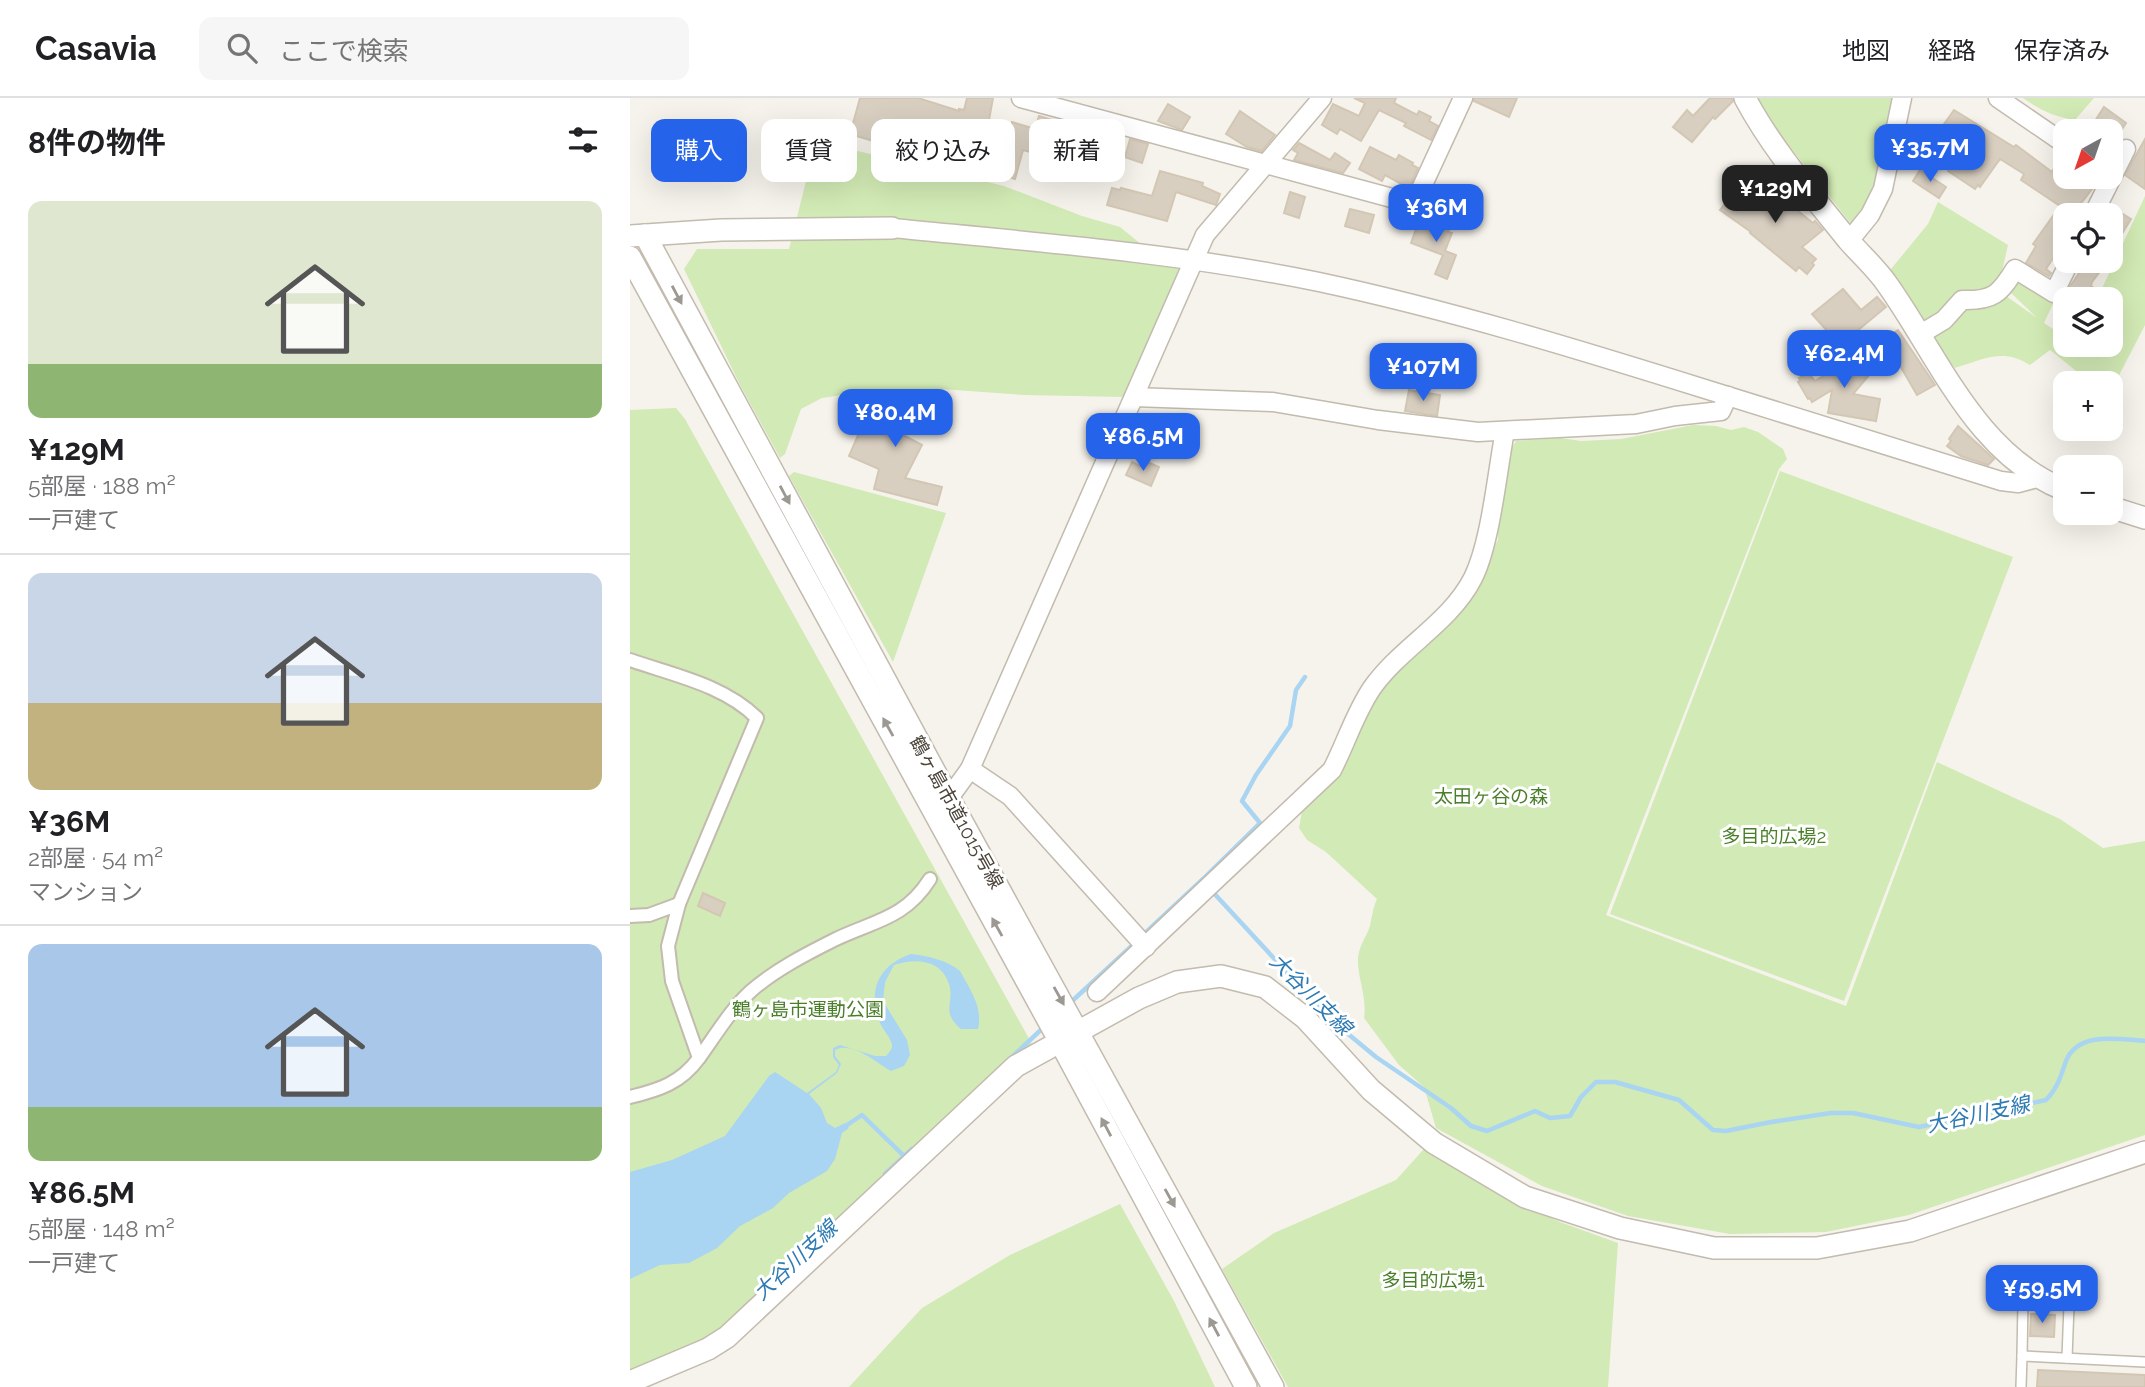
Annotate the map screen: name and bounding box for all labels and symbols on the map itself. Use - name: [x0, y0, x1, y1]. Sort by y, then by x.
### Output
- north arrow: [2053, 119, 2123, 189]
- pin: ¥35.7M: [1873, 125, 1987, 184]
- pin: ¥129M: [1726, 166, 1824, 225]
- pin: ¥36M: [1395, 184, 1477, 244]
- one-way arrow: [671, 285, 683, 305]
- pin: ¥62.4M: [1787, 330, 1901, 390]
- pin: ¥107M: [1374, 344, 1472, 403]
- pin: ¥80.4M: [838, 390, 952, 449]
- pin: ¥86.5M: [1086, 414, 1200, 473]
- one-way arrow: [780, 485, 791, 505]
- one-way arrow: [882, 718, 894, 737]
- street label: 鶴ヶ島市道1015号線: [906, 732, 1008, 892]
- park label: 太田ヶ谷の森: [1434, 785, 1548, 807]
- park label: 多目的広場2: [1722, 825, 1826, 847]
- one-way arrow: [991, 917, 1003, 937]
- water label: 大谷川支線: [1265, 948, 1359, 1042]
- one-way arrow: [1053, 986, 1065, 1005]
- park label: 鶴ヶ島市運動公園: [732, 998, 884, 1020]
- water label: 大谷川支線: [1924, 1090, 2035, 1137]
- one-way arrow: [1100, 1117, 1112, 1136]
- one-way arrow: [1164, 1188, 1176, 1208]
- water label: 大谷川支線: [748, 1213, 844, 1305]
- pin: ¥59.5M: [1985, 1266, 2099, 1325]
- park label: 多目的広場1: [1381, 1269, 1485, 1291]
- one-way arrow: [1208, 1317, 1220, 1337]

